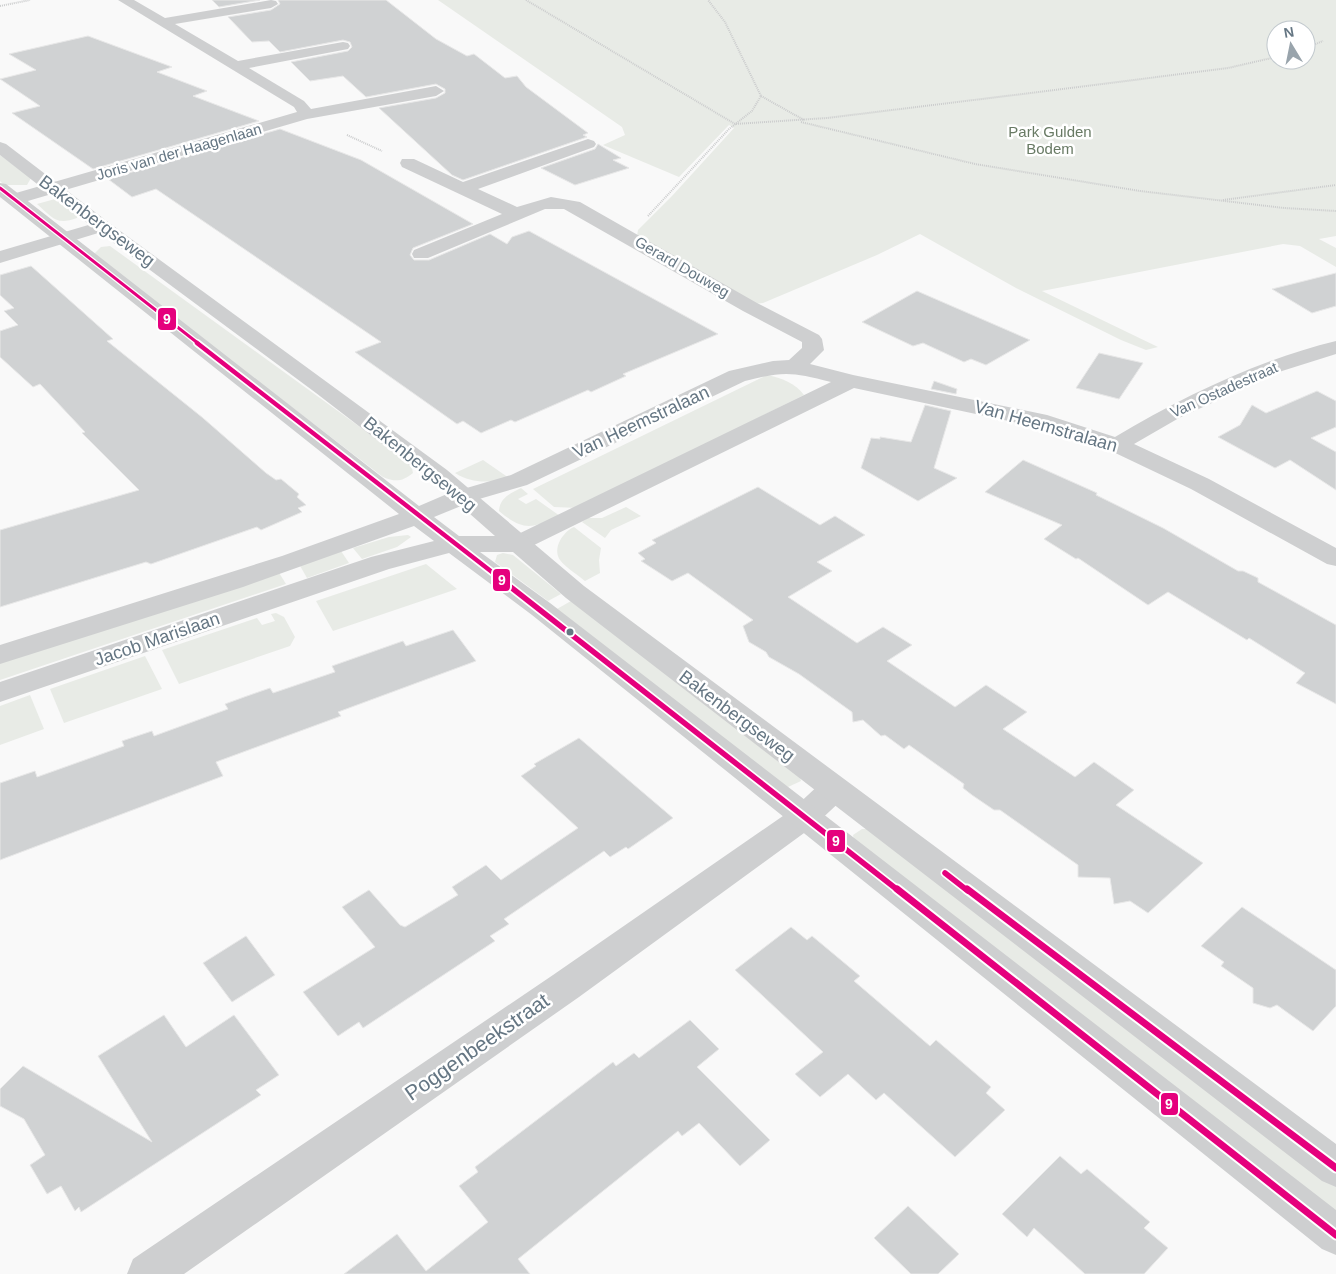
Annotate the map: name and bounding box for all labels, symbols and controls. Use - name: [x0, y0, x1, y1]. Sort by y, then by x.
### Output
- north arrow: [1266, 20, 1316, 70]
- text: N: [1282, 23, 1295, 41]
- street label: Joris van der Haagenlaan: [94, 120, 263, 183]
- park label: Park Gulden Bodem: [1008, 123, 1092, 157]
- street label: Bakenbergseweg: [35, 171, 159, 271]
- street label: Gerard Douweg: [632, 233, 732, 300]
- line badge: 9: [157, 307, 177, 331]
- text: 9: [163, 311, 171, 327]
- street label: Van Ostadestraat: [1168, 358, 1281, 421]
- street label: Van Heemstralaan: [570, 382, 712, 462]
- street label: Van Heemstralaan: [972, 396, 1120, 456]
- street label: Bakenbergseweg: [360, 412, 480, 516]
- line badge: 9: [492, 568, 511, 592]
- text: 9: [498, 572, 506, 588]
- street label: Jacob Marislaan: [92, 608, 222, 670]
- unlabelled marker: [565, 627, 575, 637]
- street label: Bakenbergseweg: [675, 666, 799, 766]
- line badge: 9: [826, 829, 846, 853]
- text: 9: [832, 833, 840, 849]
- street label: Poggenbeekstraat: [400, 988, 553, 1105]
- line badge: 9: [1160, 1092, 1179, 1116]
- text: 9: [1165, 1096, 1173, 1112]

